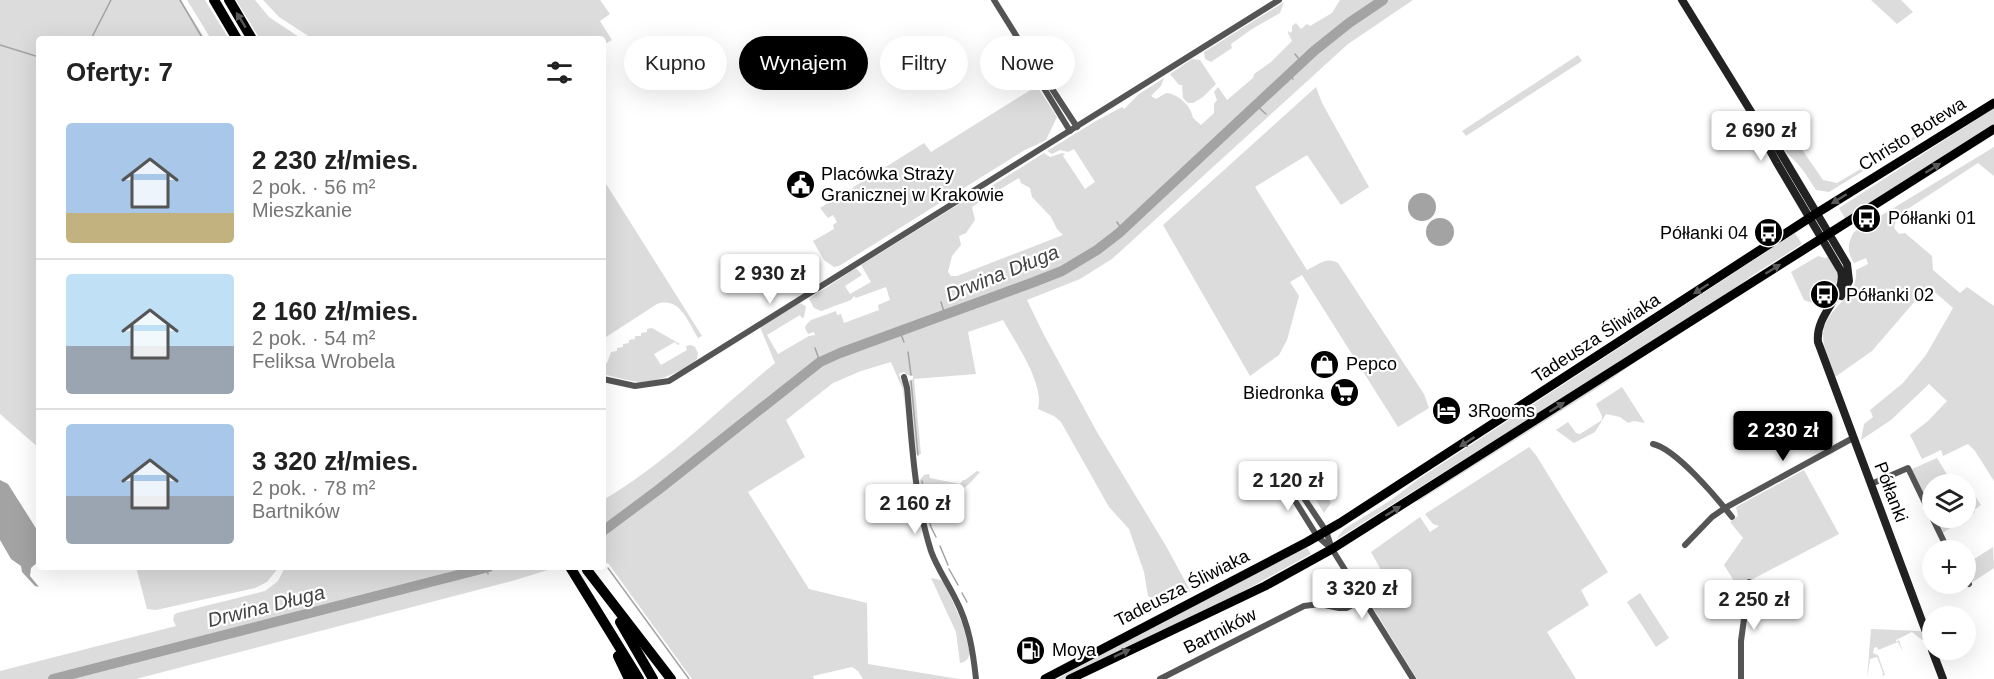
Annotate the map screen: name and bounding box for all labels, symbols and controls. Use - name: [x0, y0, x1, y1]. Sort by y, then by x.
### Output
- one-way arrow: [235, 11, 246, 28]
- chip: Kupno: [624, 36, 727, 90]
- chip: Wynajem: [739, 36, 868, 90]
- chip: Filtry: [880, 36, 968, 90]
- chip: Nowe: [980, 36, 1075, 90]
- icon: filters: [543, 56, 576, 89]
- text: Oferty: 7: [66, 57, 173, 87]
- street label: Christo Botewa: [1855, 93, 1970, 175]
- pin: 2 690 zł: [1699, 111, 1823, 162]
- text: 2 690 zł: [1725, 119, 1797, 141]
- text: 2 230 zł/mies.: [252, 145, 418, 175]
- icon: home: [114, 147, 186, 219]
- one-way arrow: [1924, 163, 1941, 174]
- place label: Placówka Straży Granicznej w Krakowie: [821, 164, 1004, 205]
- public building icon: Placówka Straży Granicznej w Krakowie: [784, 168, 816, 200]
- text: 2 pok. · 56 m²: [252, 176, 375, 198]
- one-way arrow: [1831, 193, 1847, 204]
- text: Mieszkanie: [252, 199, 352, 221]
- bus stop icon: Półłanki 01: [1851, 202, 1883, 234]
- place label: Półłanki 01: [1888, 208, 1976, 228]
- bus stop icon: Półłanki 04: [1753, 217, 1785, 249]
- place label: Półłanki 04: [1660, 223, 1748, 243]
- water label: Drwina Długa: [942, 240, 1062, 306]
- pin: 2 930 zł: [708, 254, 832, 305]
- text: 2 930 zł: [734, 262, 806, 284]
- one-way arrow: [1765, 264, 1782, 275]
- bus stop icon: Półłanki 02: [1809, 279, 1841, 311]
- one-way arrow: [1693, 284, 1709, 295]
- place label: Półłanki 02: [1846, 285, 1934, 305]
- street label: Tadeusza Śliwiaka: [1528, 288, 1664, 387]
- text: 2 160 zł/mies.: [252, 296, 418, 326]
- icon: home: [114, 298, 186, 370]
- text: 2 pok. · 54 m²: [252, 327, 375, 349]
- shop icon: Pepco: [1309, 348, 1341, 380]
- text: Feliksa Wrobela: [252, 350, 395, 372]
- place label: Pepco: [1346, 354, 1397, 374]
- supermarket icon: Biedronka: [1329, 377, 1361, 409]
- place label: Biedronka: [1243, 383, 1325, 403]
- hotel icon: 3Rooms: [1431, 395, 1463, 427]
- place label: 3Rooms: [1468, 401, 1535, 421]
- one-way arrow: [1549, 402, 1565, 413]
- pin: 2 230 zł: [1721, 411, 1845, 462]
- text: 2 230 zł: [1747, 419, 1819, 441]
- one-way arrow: [1459, 436, 1475, 447]
- text: 3 320 zł/mies.: [252, 446, 418, 476]
- icon: home: [114, 448, 186, 520]
- street label: Półłanki: [1870, 459, 1912, 525]
- pin: 2 120 zł: [1226, 461, 1350, 512]
- text: 2 120 zł: [1252, 469, 1324, 491]
- map controls: [1922, 474, 1976, 660]
- button: layers: [1922, 474, 1976, 528]
- text: 2 pok. · 78 m²: [252, 477, 375, 499]
- pin: 2 160 zł: [853, 484, 977, 535]
- text: 2 160 zł: [879, 492, 951, 514]
- text: Bartników: [252, 500, 340, 522]
- one-way arrow: [1385, 505, 1402, 516]
- button: +: [1922, 540, 1976, 594]
- street label: Tadeusza Śliwiaka: [1111, 544, 1253, 631]
- pin: 3 320 zł: [1300, 569, 1424, 620]
- text: 3 320 zł: [1326, 577, 1398, 599]
- pin: 2 250 zł: [1692, 580, 1816, 631]
- water label: Drwina Długa: [205, 581, 327, 631]
- text: 2 250 zł: [1718, 588, 1790, 610]
- street label: Bartników: [1180, 604, 1261, 658]
- button: −: [1922, 606, 1976, 660]
- fuel station icon: Moya: [1015, 634, 1047, 666]
- place label: Moya: [1052, 640, 1097, 660]
- one-way arrow: [1114, 649, 1131, 658]

